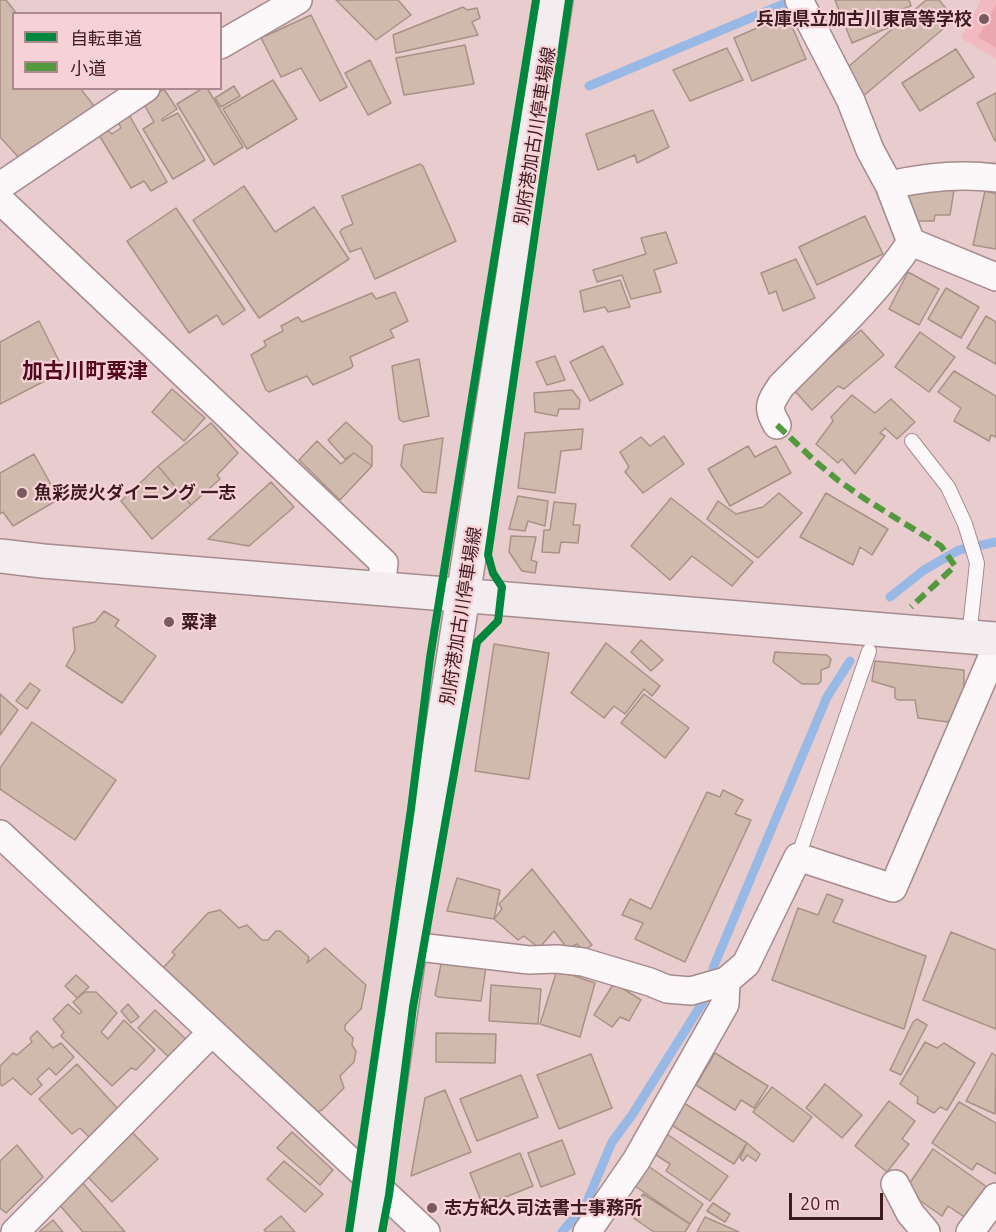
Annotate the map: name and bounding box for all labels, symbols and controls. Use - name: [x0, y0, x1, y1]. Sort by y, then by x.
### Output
- place label: 兵庫県立加古川東高等学校: [756, 8, 972, 30]
- legend: [12, 12, 222, 90]
- marker: 兵庫県立加古川東高等学校: [977, 12, 991, 26]
- text: 自転車道: [70, 28, 142, 48]
- street label: 別府港加古川停車場線: [510, 45, 560, 227]
- text: 小道: [70, 58, 106, 78]
- district label: 加古川町粟津: [22, 358, 148, 384]
- place label: 魚彩炭火ダイニング 一志: [34, 482, 236, 504]
- marker: 魚彩炭火ダイニング 一志: [15, 486, 29, 500]
- street label: 別府港加古川停車場線: [436, 525, 486, 707]
- place label: 粟津: [181, 611, 217, 633]
- marker: 粟津: [162, 615, 176, 629]
- scale bar: [792, 1181, 886, 1219]
- text: 20 m: [800, 1193, 840, 1213]
- place label: 志方紀久司法書士事務所: [444, 1197, 642, 1219]
- marker: 志方紀久司法書士事務所: [425, 1201, 439, 1215]

